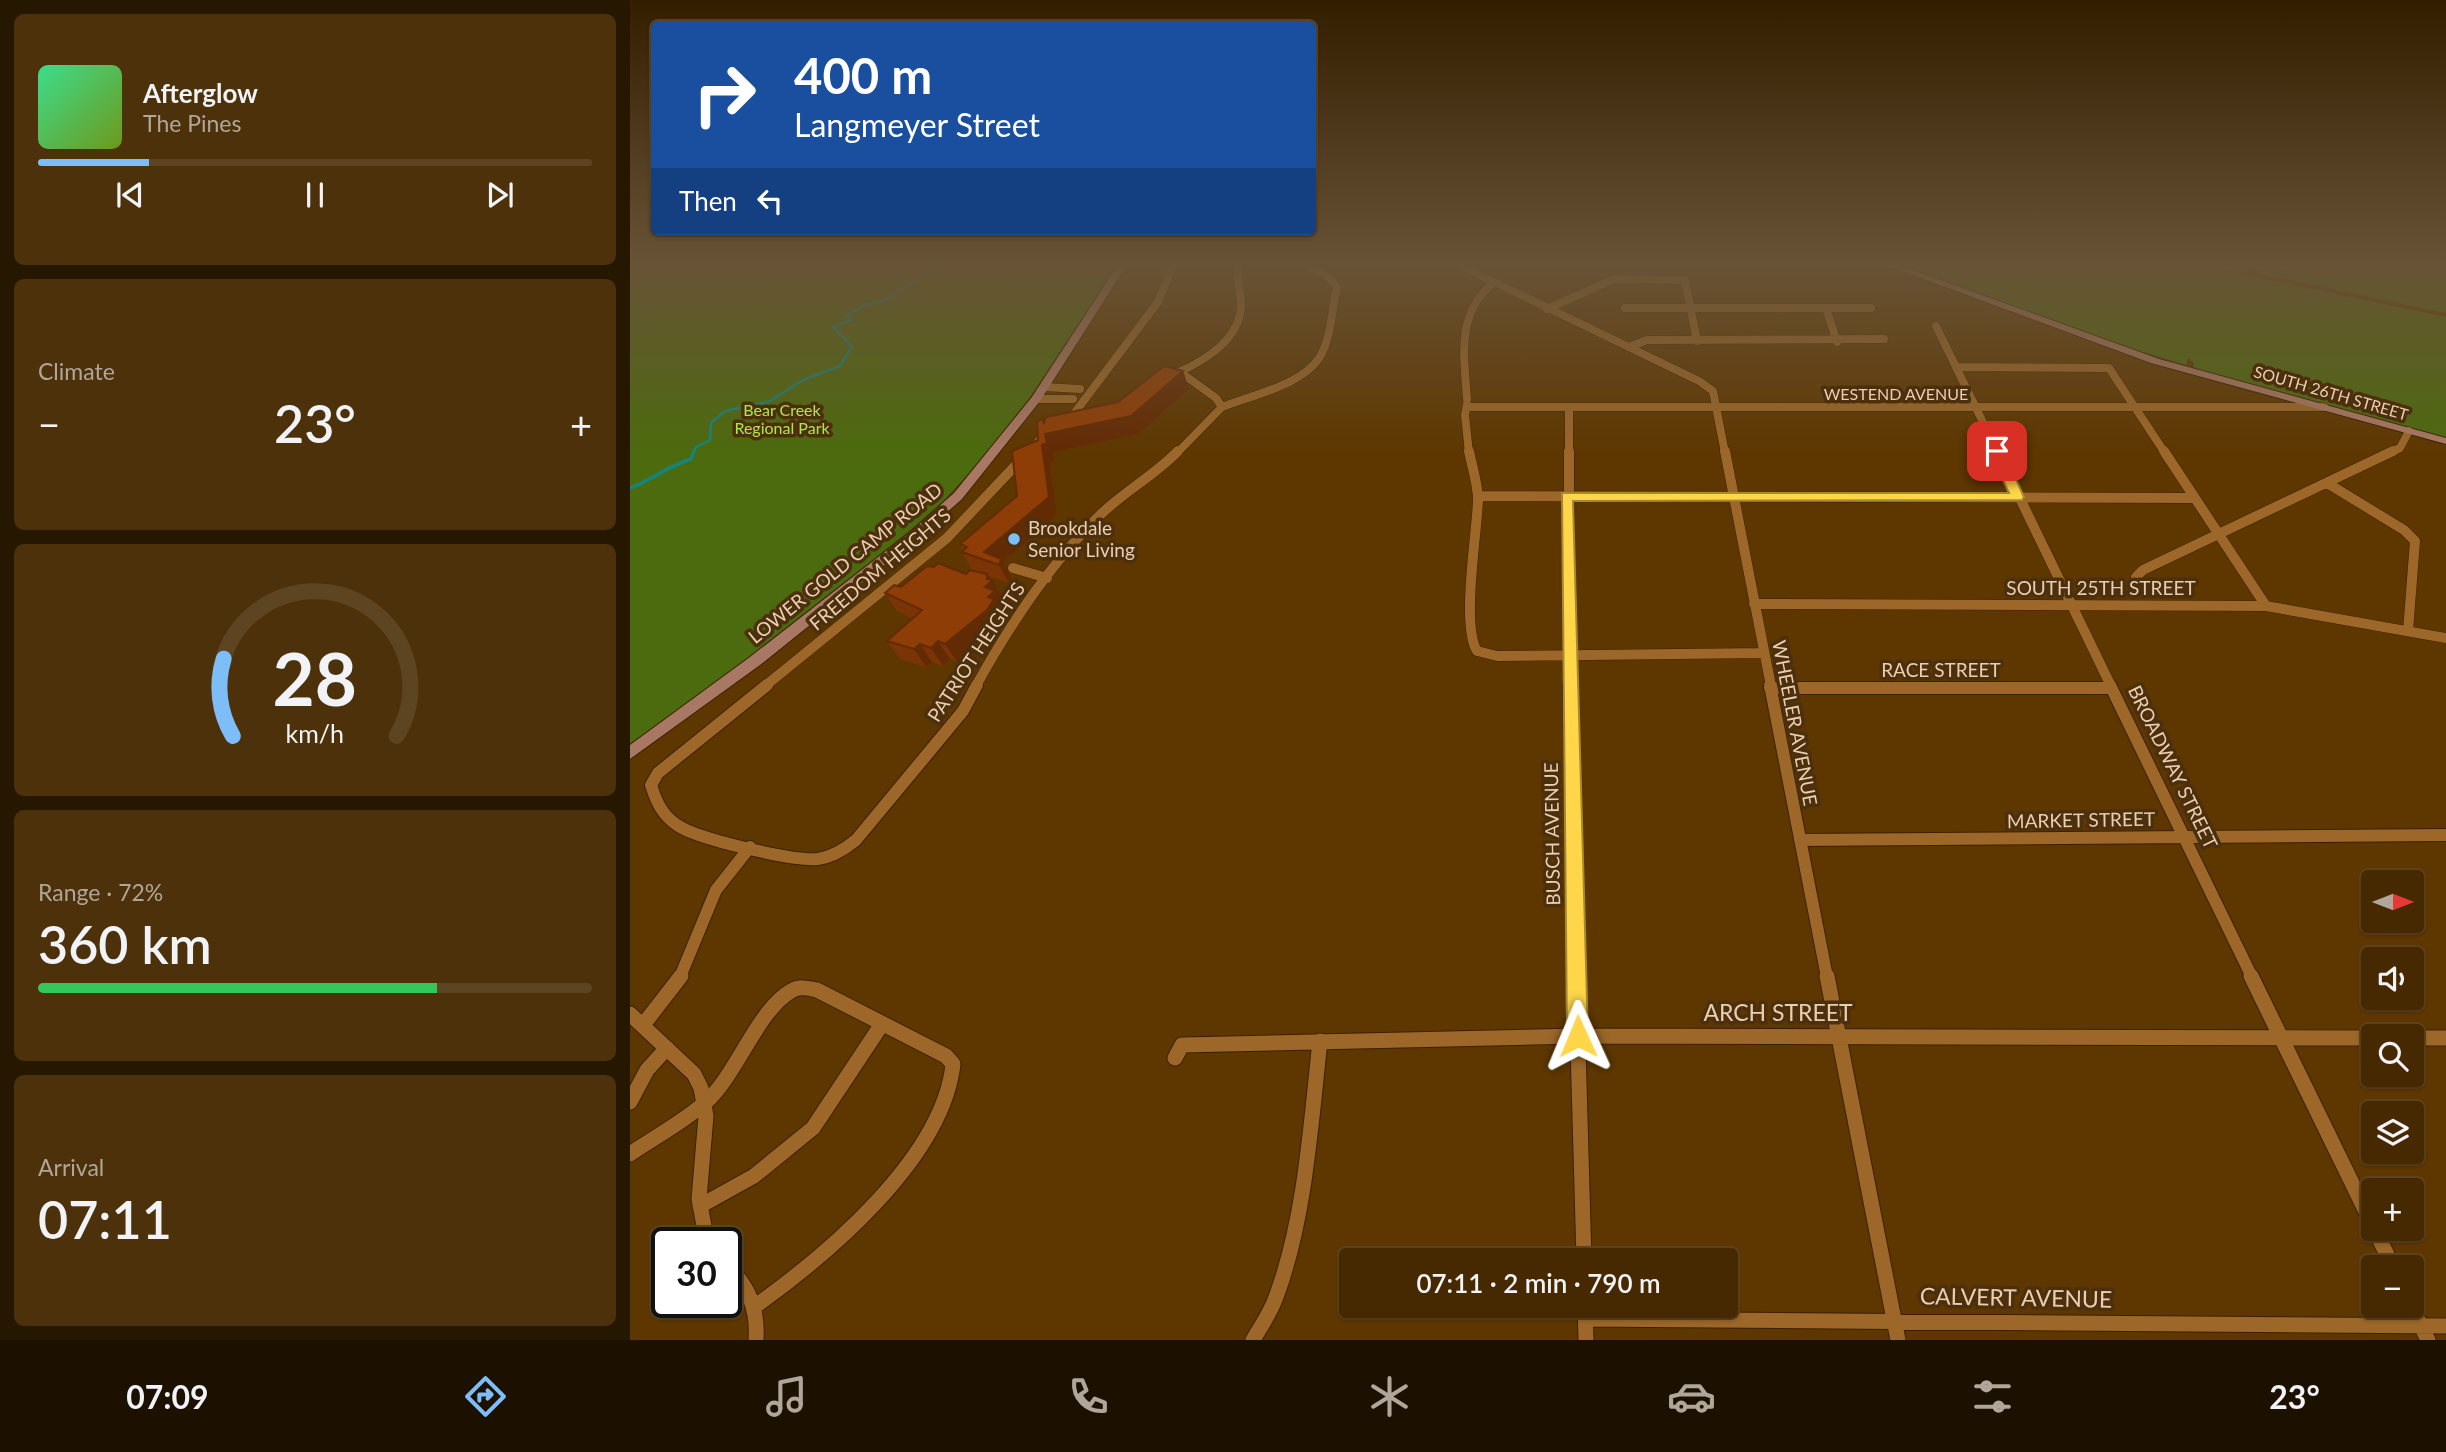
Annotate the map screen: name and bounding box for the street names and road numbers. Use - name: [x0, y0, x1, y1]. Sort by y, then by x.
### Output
- street label: SOUTH 26TH STREET: [2252, 361, 2411, 424]
- street label: WESTEND AVENUE: [1824, 384, 1968, 403]
- street label: LOWER GOLD CAMP ROAD: [743, 477, 946, 648]
- street label: FREEDOM HEIGHTS: [804, 503, 955, 634]
- street label: SOUTH 25TH STREET: [2006, 576, 2196, 599]
- street label: PATRIOT HEIGHTS: [922, 578, 1029, 726]
- street label: WHEELER AVENUE: [1768, 638, 1823, 808]
- street label: RACE STREET: [1881, 658, 2001, 681]
- street label: BROADWAY STREET: [2124, 681, 2223, 852]
- street label: BUSCH AVENUE: [1539, 762, 1564, 906]
- street label: MARKET STREET: [2007, 807, 2155, 832]
- street label: ARCH STREET: [1703, 998, 1853, 1026]
- street label: CALVERT AVENUE: [1920, 1281, 2112, 1313]

